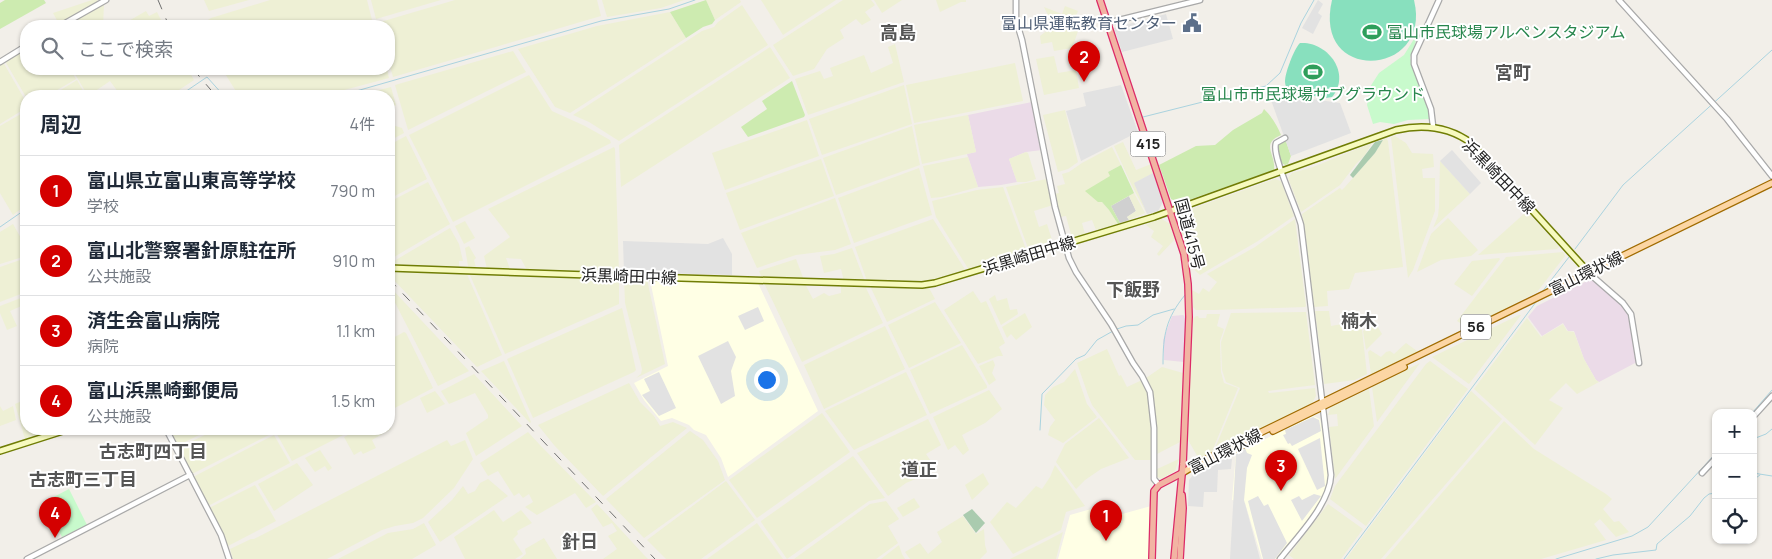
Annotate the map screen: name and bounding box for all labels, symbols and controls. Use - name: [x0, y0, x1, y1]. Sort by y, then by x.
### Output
- place label: 富山県運転教育センター: [1001, 12, 1177, 34]
- public building icon: 富山県運転教育センター: [1181, 12, 1203, 34]
- search box: [20, 20, 395, 75]
- district label: 高島: [880, 20, 916, 44]
- sports icon: 富山市民球場アルペンスタジアム: [1361, 21, 1383, 43]
- place label: 富山市民球場アルペンスタジアム: [1387, 21, 1625, 43]
- icon: search: [38, 34, 66, 62]
- text: ここで検索: [78, 36, 173, 62]
- pin: 2: [1068, 41, 1100, 82]
- district label: 宮町: [1495, 60, 1531, 84]
- sports icon: 富山市市民球場サブグラウンド: [1302, 61, 1324, 83]
- place label: 富山市市民球場サブグラウンド: [1201, 83, 1425, 105]
- text: 周辺: [40, 110, 82, 138]
- text: 4件: [350, 113, 375, 135]
- road number: 415: [1130, 132, 1166, 156]
- street label: 浜黒崎田中線: [1458, 134, 1540, 218]
- text: 富山県立富山東高等学校: [87, 167, 296, 193]
- text: 1: [52, 180, 60, 202]
- text: 790 m: [331, 180, 375, 202]
- text: 学校: [87, 195, 119, 217]
- street label: 国道415号: [1170, 196, 1210, 272]
- street label: 浜黒崎田中線: [980, 230, 1078, 280]
- text: 富山北警察署針原駐在所: [87, 237, 296, 263]
- street label: 富山環状線: [1545, 246, 1627, 300]
- text: 2: [51, 250, 61, 272]
- text: 910 m: [332, 250, 375, 272]
- street label: 浜黒崎田中線: [581, 263, 677, 289]
- text: 公共施設: [87, 265, 151, 287]
- district label: 下飯野: [1106, 277, 1160, 301]
- text: 済生会富山病院: [87, 307, 220, 333]
- district label: 楠木: [1341, 308, 1377, 332]
- road number: 56: [1461, 314, 1491, 340]
- text: 3: [51, 320, 61, 342]
- text: 1.1 km: [336, 320, 375, 342]
- text: 病院: [87, 335, 119, 357]
- your location: [754, 367, 780, 393]
- text: 富山浜黒崎郵便局: [87, 377, 239, 403]
- text: 4: [51, 390, 61, 412]
- text: 1.5 km: [331, 390, 375, 412]
- text: 公共施設: [87, 405, 151, 427]
- map controls: [1712, 409, 1757, 544]
- button: +: [1712, 409, 1757, 454]
- street label: 富山環状線: [1184, 423, 1266, 479]
- district label: 古志町四丁目: [99, 439, 207, 463]
- pin: 3: [1265, 450, 1297, 491]
- button: −: [1712, 454, 1757, 499]
- district label: 道正: [901, 457, 937, 481]
- district label: 古志町三丁目: [29, 467, 137, 491]
- pin: 4: [39, 497, 71, 538]
- button: locate: [1712, 499, 1757, 544]
- pin: 1: [1090, 500, 1122, 541]
- district label: 針日: [562, 529, 598, 553]

